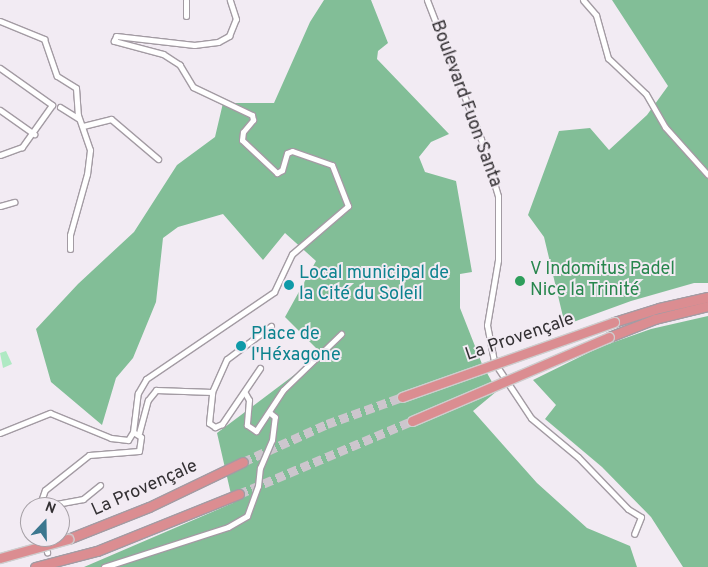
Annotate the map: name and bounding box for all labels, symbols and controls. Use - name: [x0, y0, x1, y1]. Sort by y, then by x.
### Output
- street label: Boulevard Fuon Santa: [425, 18, 505, 190]
- place label: V Indomitus Padel Nice la Trinité: [530, 260, 676, 302]
- place label: Local municipal de la Cité du Soleil: [299, 264, 449, 306]
- marker: V Indomitus Padel Nice la Trinité: [514, 275, 526, 287]
- marker: Local municipal de la Cité du Soleil: [283, 279, 295, 291]
- street label: La Provençale: [463, 309, 577, 367]
- place label: Place de l'Héxagone: [251, 325, 341, 368]
- marker: Place de l'Héxagone: [235, 340, 247, 352]
- street label: La Provençale: [89, 456, 201, 522]
- north arrow: [20, 497, 70, 547]
- text: N: [42, 499, 58, 518]

